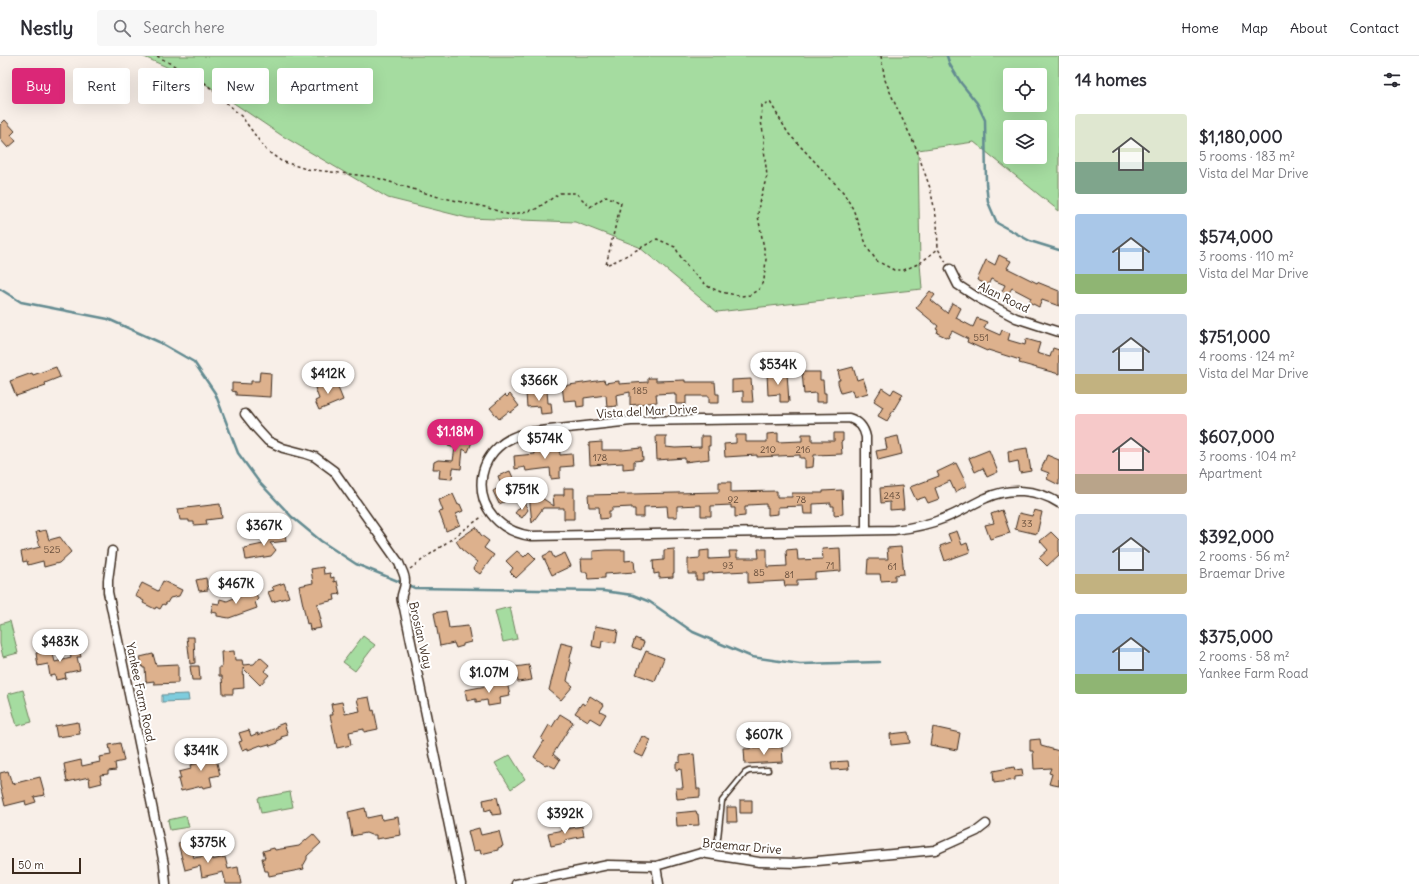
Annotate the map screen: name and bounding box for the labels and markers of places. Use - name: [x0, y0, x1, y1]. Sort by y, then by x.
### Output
- pin: $534K: [750, 352, 806, 386]
- pin: $412K: [300, 361, 356, 395]
- pin: $366K: [511, 368, 567, 402]
- pin: $1.18M: [422, 419, 488, 453]
- pin: $574K: [517, 426, 573, 460]
- pin: $751K: [494, 477, 550, 511]
- pin: $367K: [236, 513, 292, 547]
- pin: $467K: [208, 571, 264, 605]
- pin: $483K: [32, 629, 88, 663]
- pin: $1.07M: [456, 660, 522, 694]
- pin: $607K: [736, 722, 792, 756]
- pin: $341K: [173, 738, 229, 772]
- pin: $392K: [537, 801, 593, 835]
- pin: $375K: [180, 830, 236, 864]

